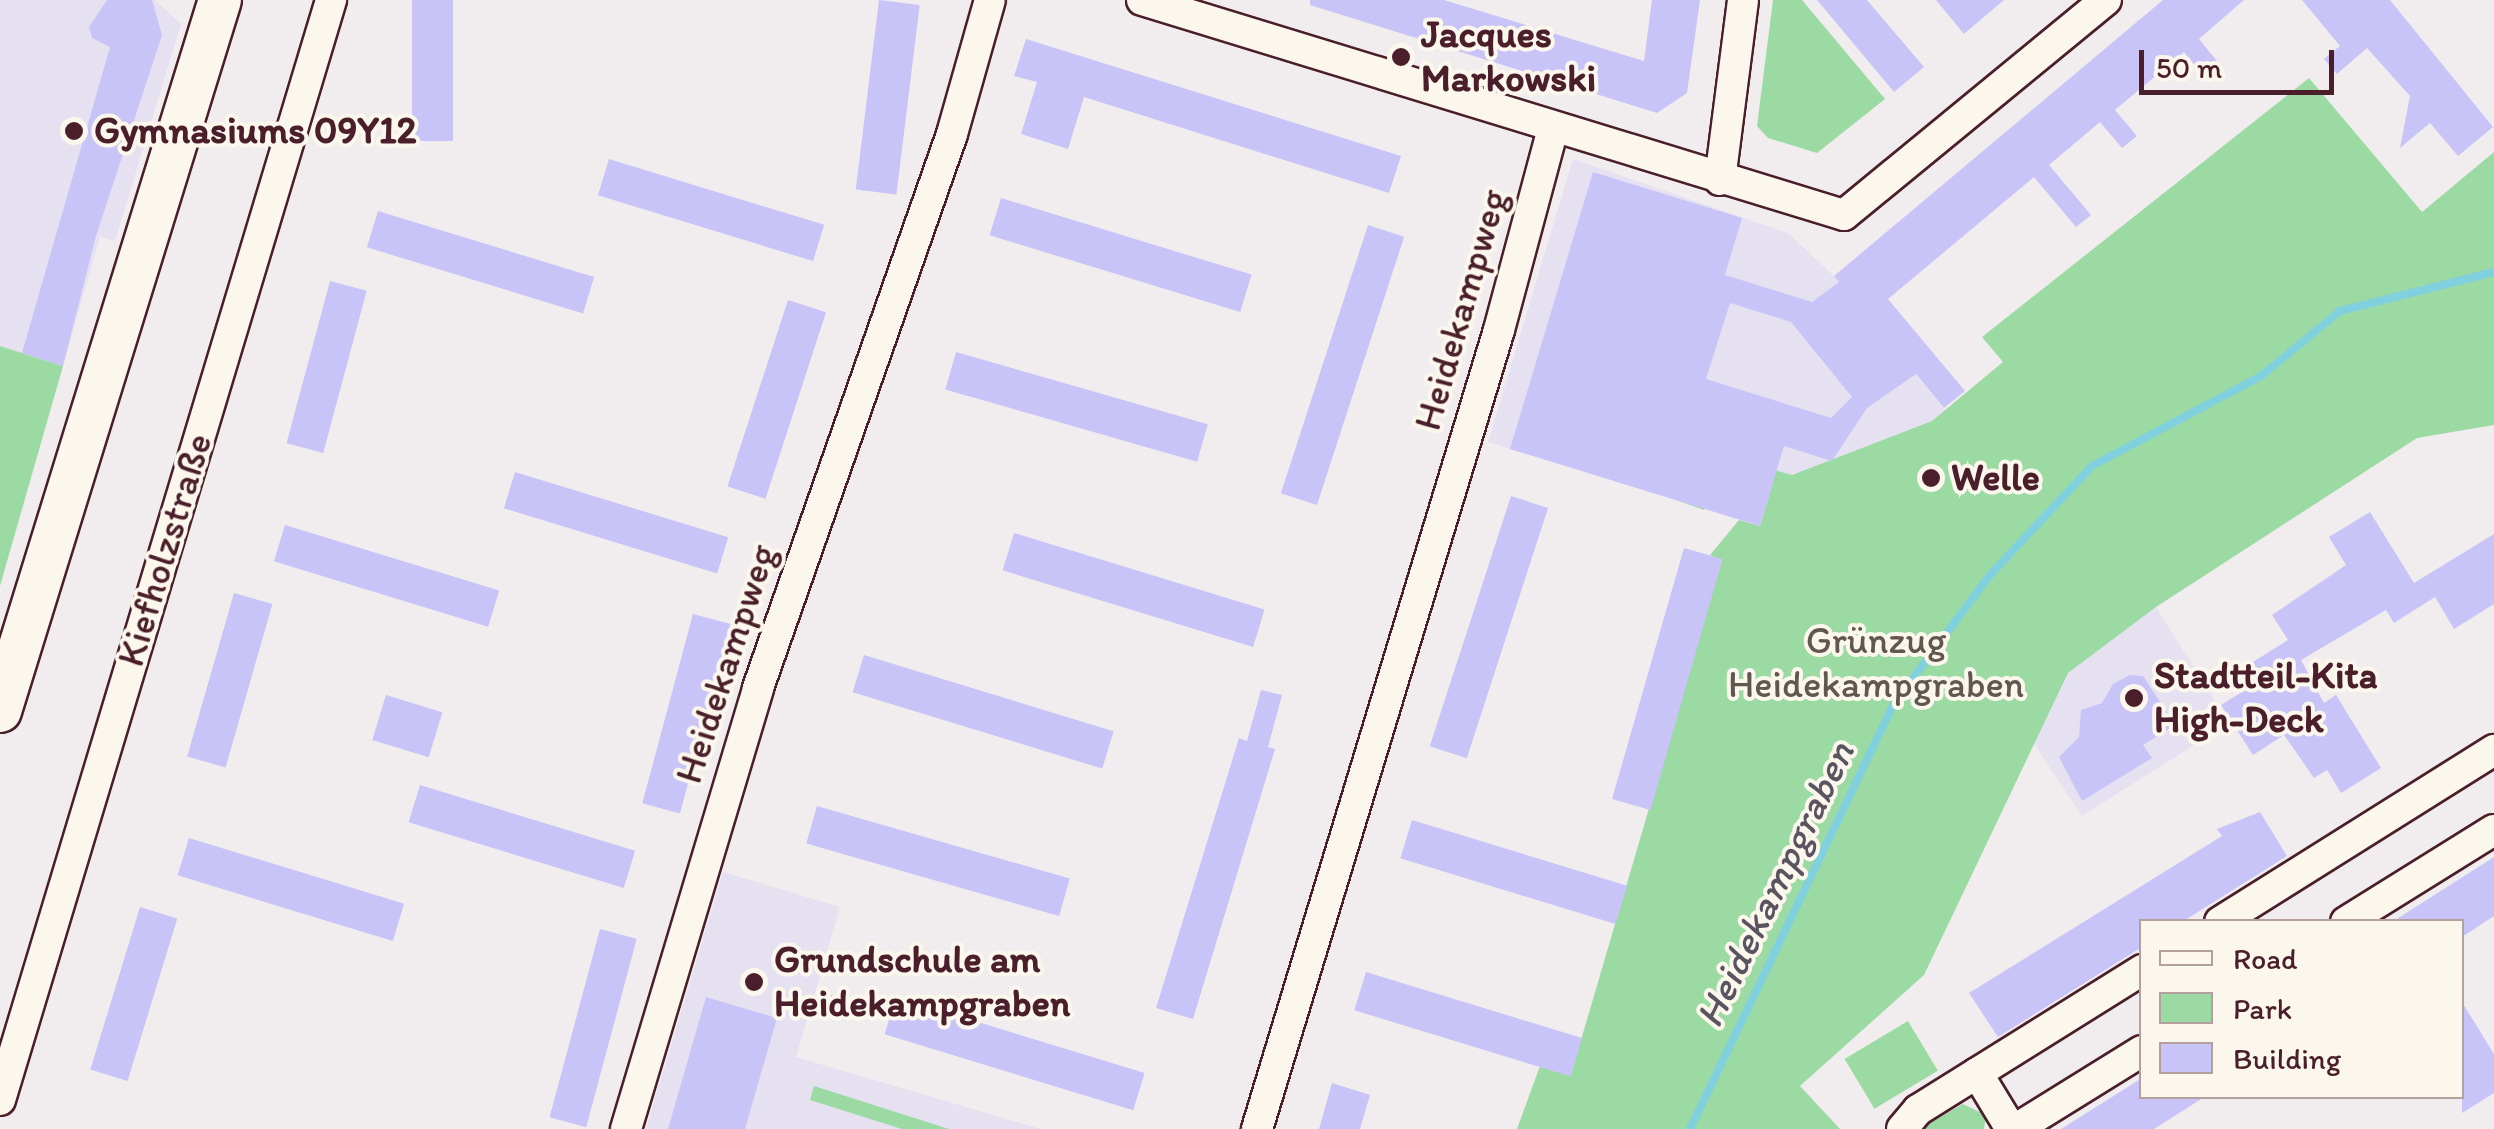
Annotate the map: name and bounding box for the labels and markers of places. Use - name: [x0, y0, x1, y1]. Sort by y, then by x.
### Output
- place label: Jacques Markowski: [1421, 12, 1596, 101]
- marker: Jacques Markowski: [1390, 46, 1412, 68]
- place label: Gymnasiums 09Y12: [94, 108, 417, 154]
- marker: Gymnasiums 09Y12: [63, 120, 85, 142]
- place label: Welle: [1951, 455, 2040, 501]
- marker: Welle: [1920, 467, 1942, 489]
- place label: Stadtteil-Kita High-Deck: [2154, 653, 2378, 742]
- marker: Stadtteil-Kita High-Deck: [2123, 687, 2145, 709]
- place label: Grundschule am Heidekampgraben: [774, 937, 1070, 1026]
- marker: Grundschule am Heidekampgraben: [743, 971, 765, 993]

